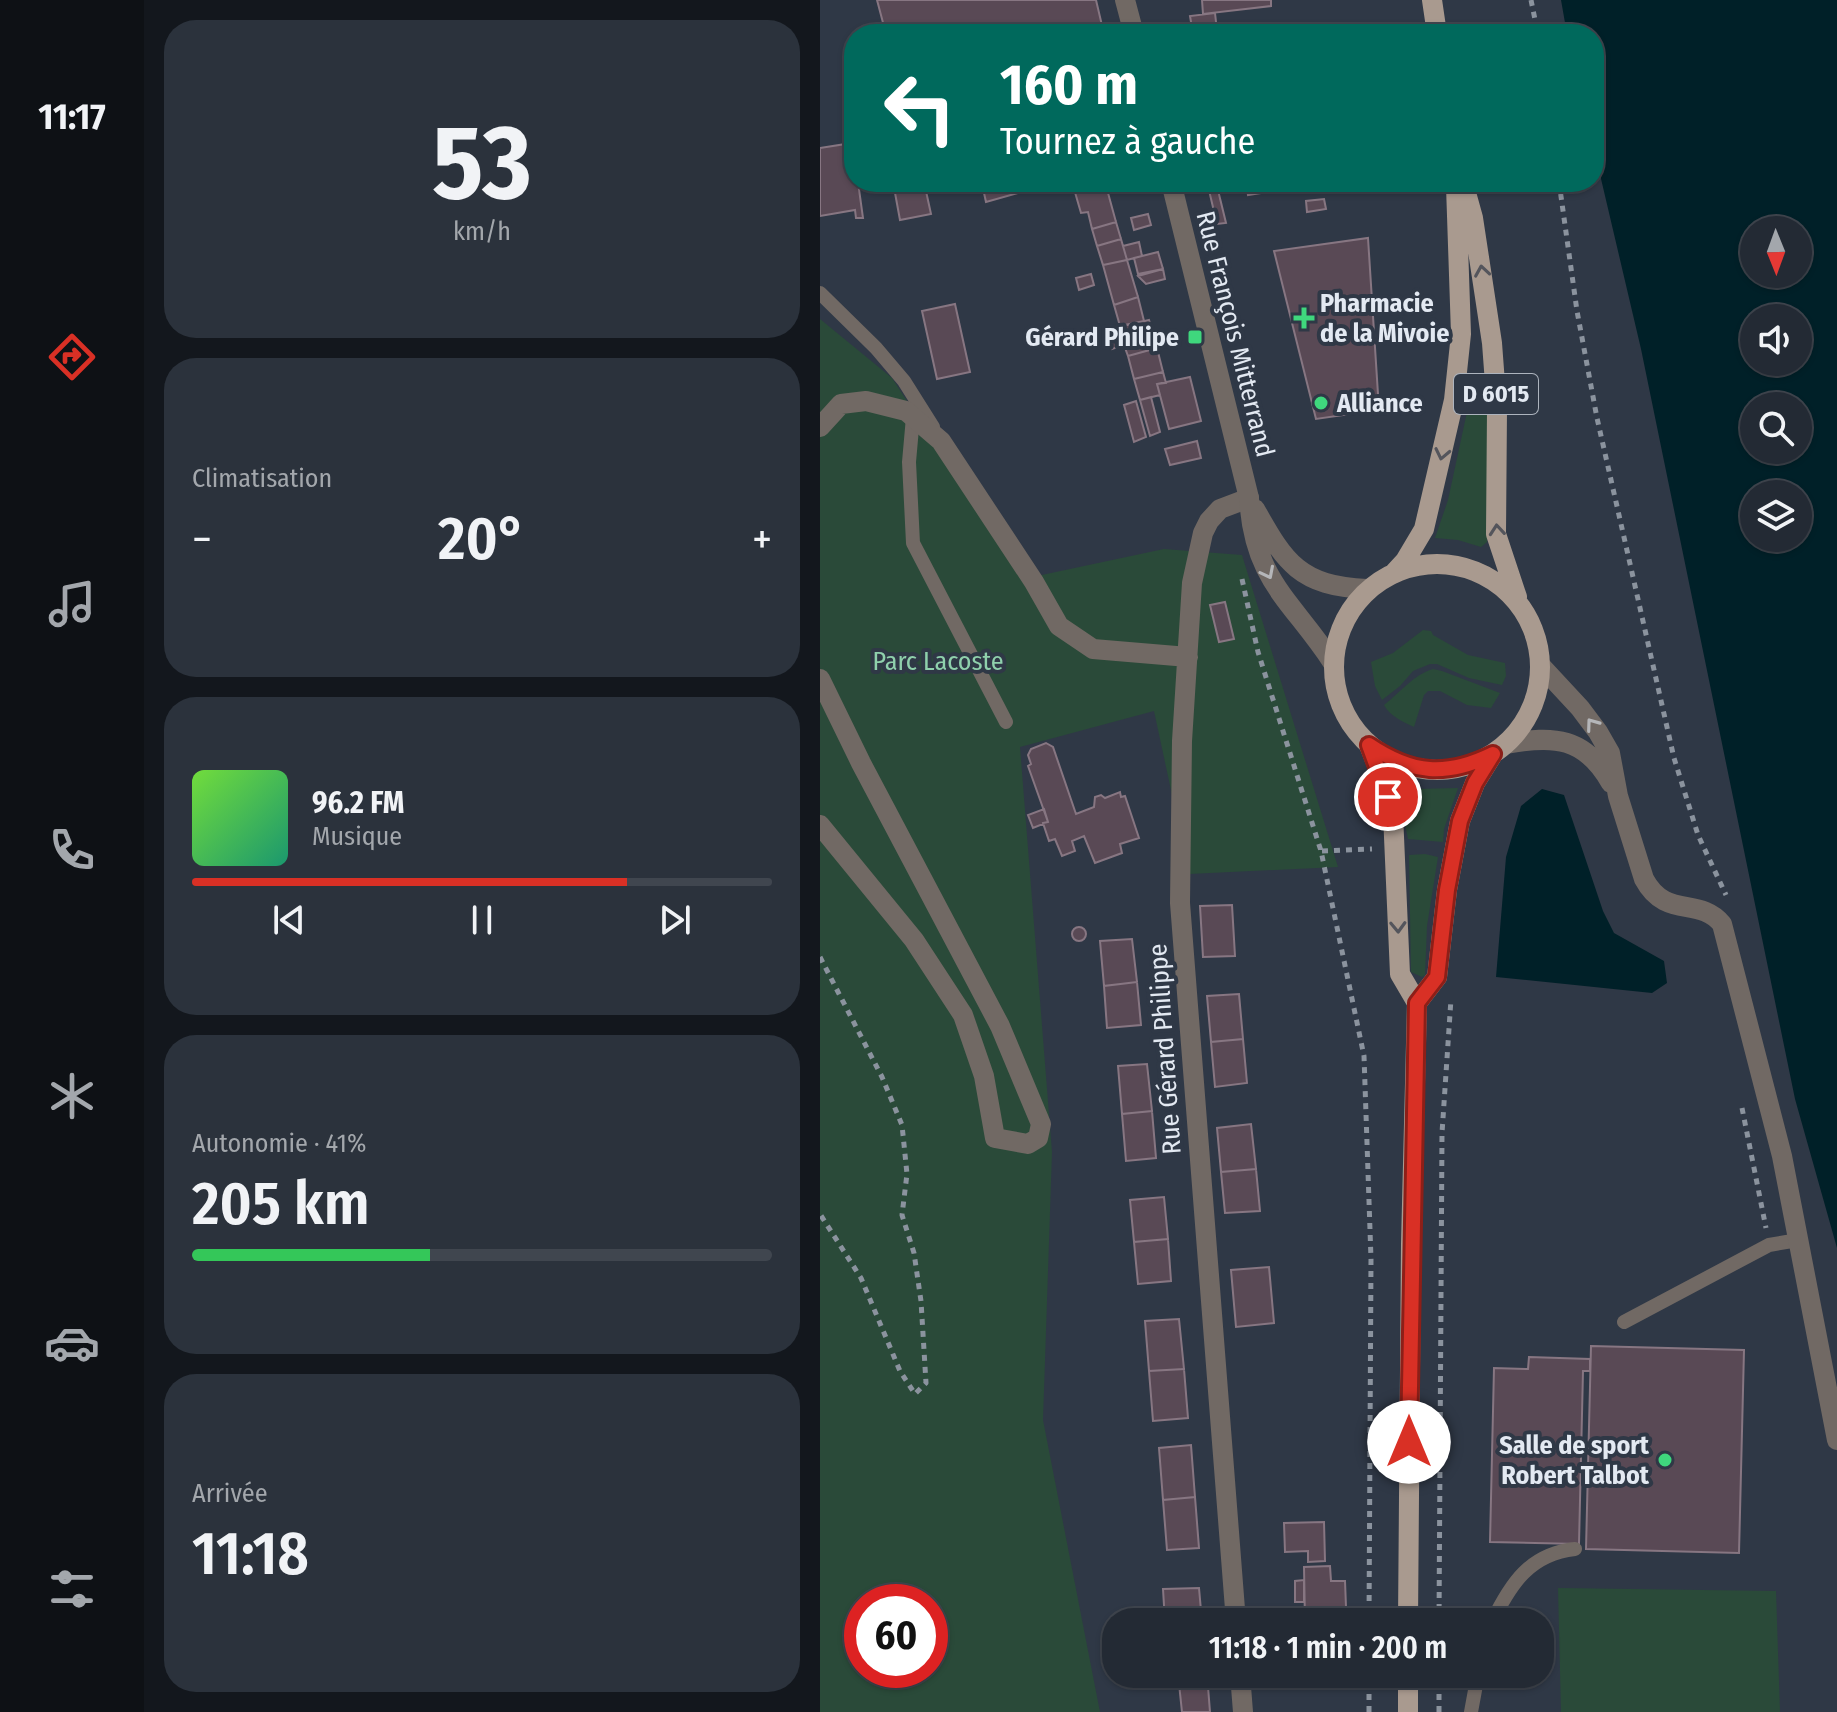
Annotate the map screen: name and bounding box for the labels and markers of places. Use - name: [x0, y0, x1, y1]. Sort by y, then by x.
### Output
- place label: Pharmacie de la Mivoie: [1320, 288, 1449, 349]
- marker: Pharmacie de la Mivoie: [1295, 309, 1313, 327]
- place label: Gérard Philipe: [1025, 322, 1179, 353]
- marker: Gérard Philipe: [1186, 328, 1204, 346]
- place label: Alliance: [1336, 388, 1423, 419]
- marker: Alliance: [1312, 394, 1330, 412]
- pin: [1354, 763, 1422, 831]
- place label: Salle de sport Robert Talbot: [1499, 1430, 1650, 1491]
- marker: Salle de sport Robert Talbot: [1656, 1451, 1674, 1469]

